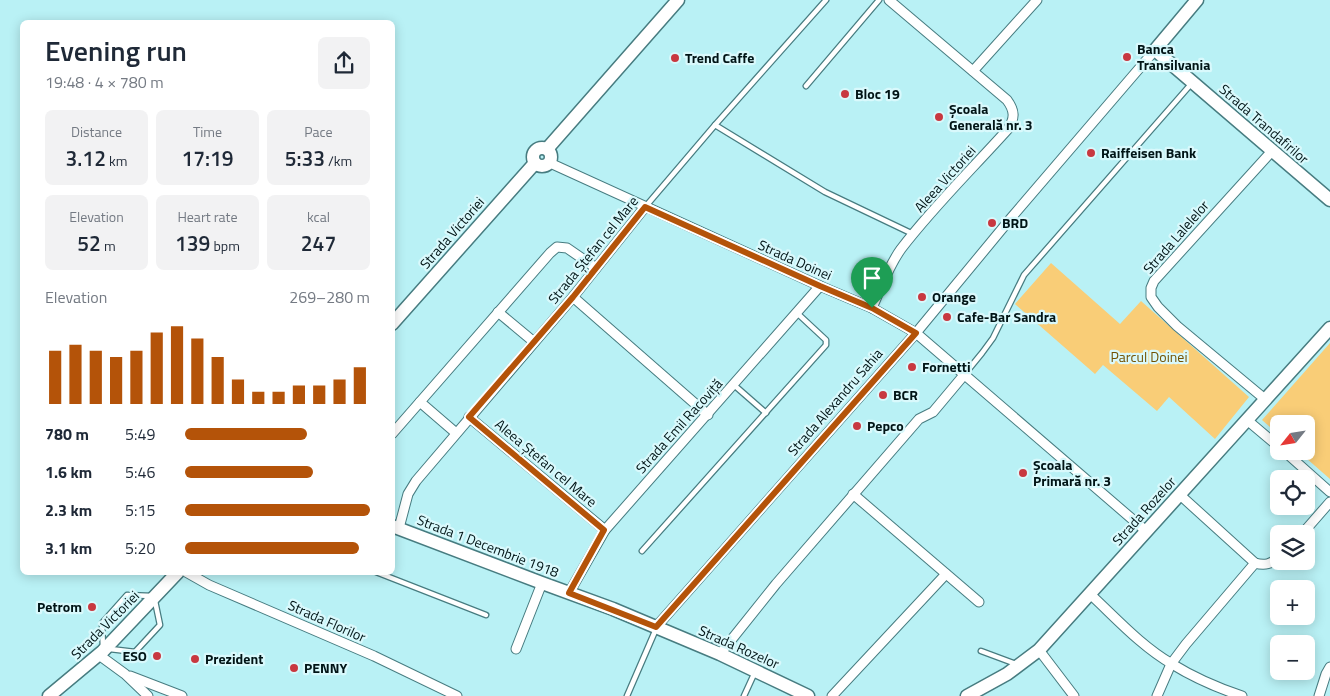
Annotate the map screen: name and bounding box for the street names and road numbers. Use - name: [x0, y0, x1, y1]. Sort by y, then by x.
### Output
- street label: Strada Trandafirilor: [1215, 79, 1314, 169]
- street label: Aleea Victoriei: [909, 141, 980, 217]
- street label: Strada Ștefan cel Mare: [542, 191, 643, 308]
- street label: Strada Victoriei: [414, 192, 489, 273]
- street label: Strada Lalelelor: [1138, 195, 1214, 278]
- street label: Strada Doinei: [755, 234, 836, 285]
- street label: Strada Alexandru Sahia: [782, 343, 887, 460]
- street label: Strada Emil Racoviță: [630, 374, 727, 478]
- street label: Aleea Ștefan cel Mare: [491, 414, 602, 512]
- street label: Strada Rozelor: [1107, 471, 1180, 550]
- street label: Strada 1 Decembrie 1918: [414, 509, 562, 582]
- street label: Strada Victoriei: [66, 586, 144, 664]
- street label: Strada Florilor: [285, 594, 370, 647]
- street label: Strada Rozelor: [695, 619, 783, 674]

